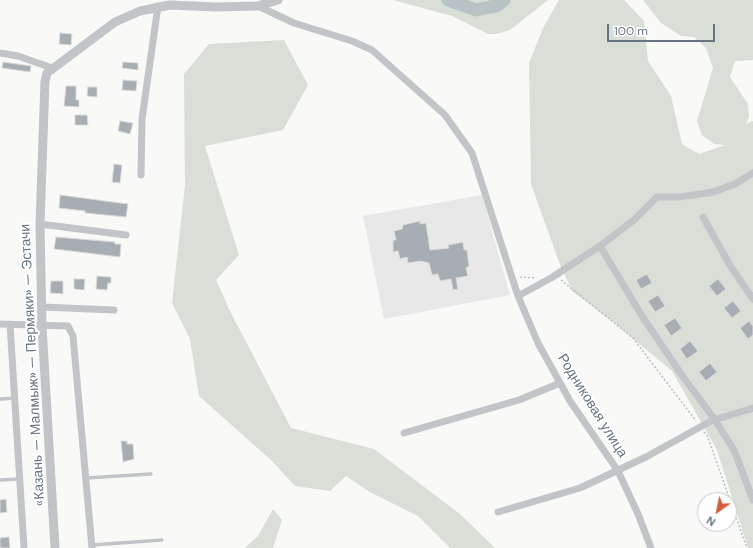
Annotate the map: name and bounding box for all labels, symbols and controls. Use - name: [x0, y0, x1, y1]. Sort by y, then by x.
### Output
- scale bar: [609, 16, 717, 42]
- text: 100 m: [614, 23, 648, 39]
- street label: «Казань — Малмыж» — Пермяки» — Эстачи: [17, 223, 49, 507]
- street label: Родниковая улица: [553, 351, 631, 461]
- north arrow: [697, 492, 737, 532]
- text: N: [704, 513, 718, 529]

